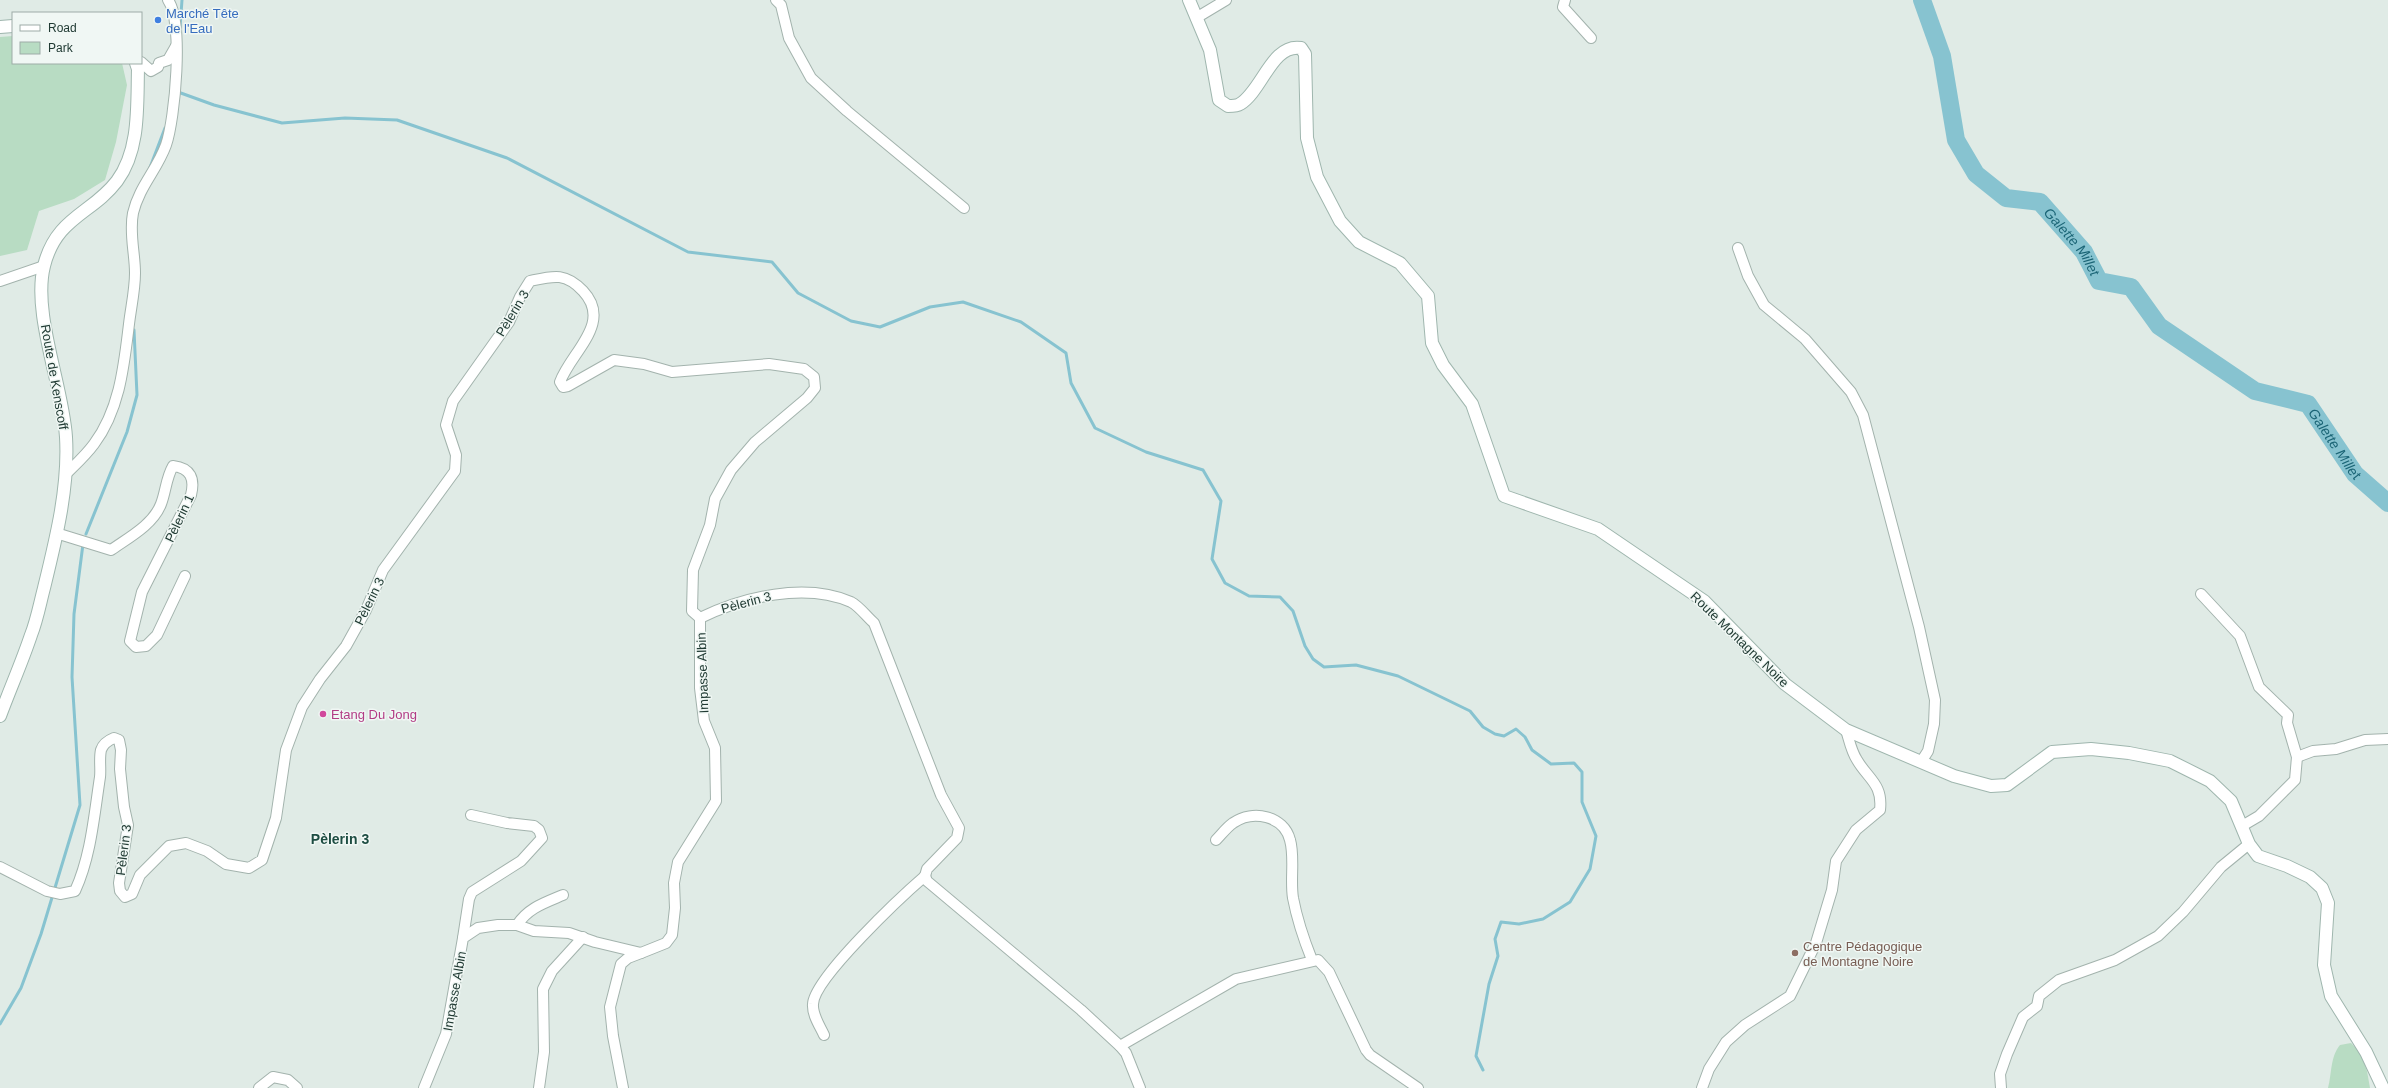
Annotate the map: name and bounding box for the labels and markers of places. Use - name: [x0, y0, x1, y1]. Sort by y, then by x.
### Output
- place label: Marché Tête de l'Eau: [166, 6, 239, 36]
- marker: Marché Tête de l'Eau: [153, 15, 163, 25]
- place label: Etang Du Jong: [331, 707, 417, 722]
- marker: Etang Du Jong: [318, 709, 328, 719]
- place label: Centre Pédagogique de Montagne Noire: [1803, 939, 1922, 969]
- marker: Centre Pédagogique de Montagne Noire: [1790, 948, 1800, 958]

